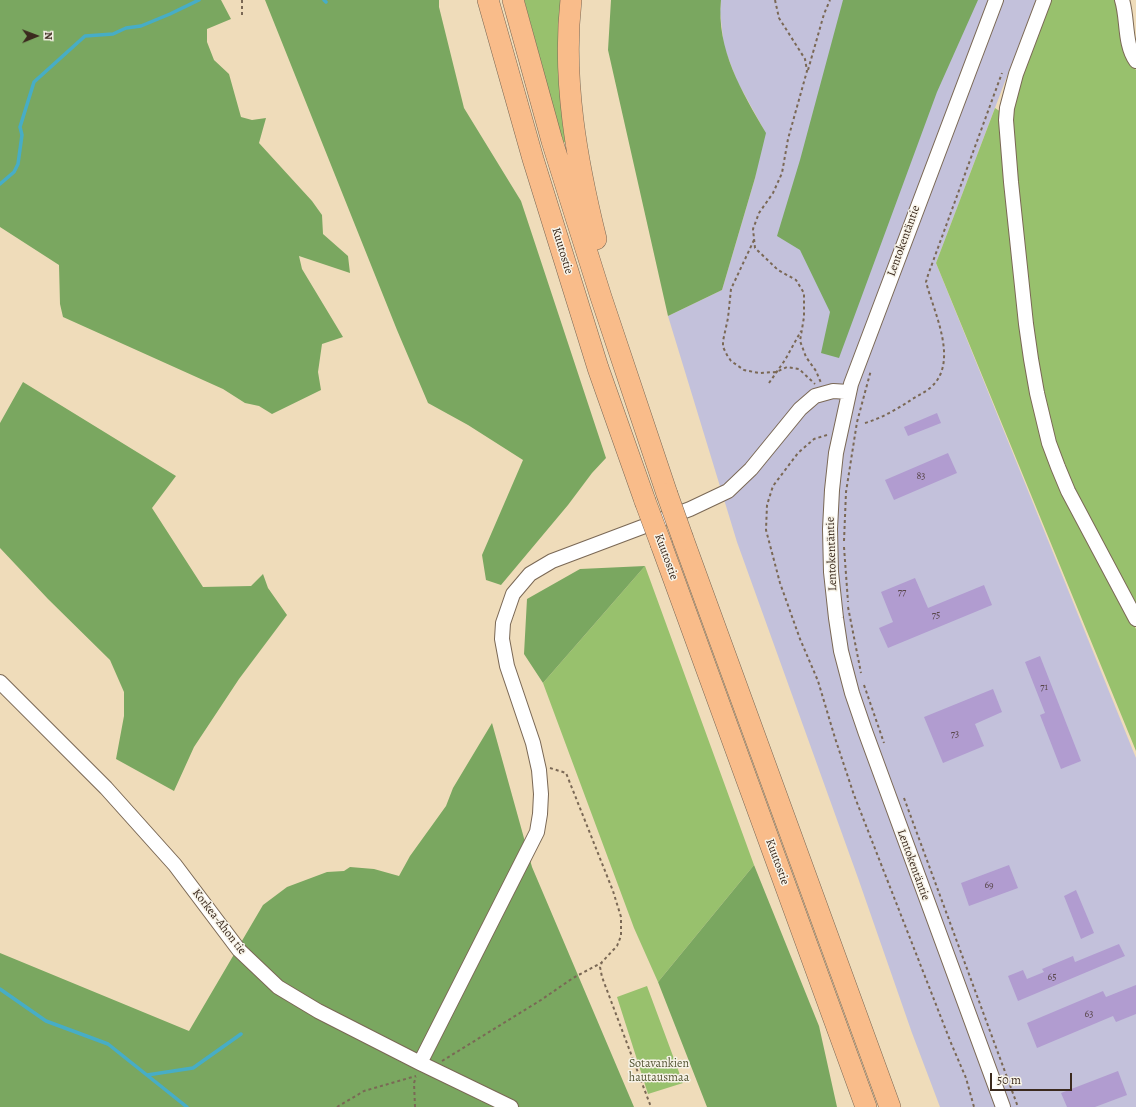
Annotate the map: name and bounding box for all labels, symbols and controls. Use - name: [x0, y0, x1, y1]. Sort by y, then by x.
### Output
- north arrow: [16, 16, 56, 56]
- text: N: [41, 32, 56, 40]
- street label: Lentokentäntie: [884, 204, 924, 278]
- street label: Kuutostie: [548, 226, 576, 276]
- house number: 83: [916, 471, 926, 483]
- street label: Lentokentäntie: [824, 517, 840, 591]
- street label: Kuutostie: [651, 532, 681, 582]
- house number: 77: [898, 587, 906, 599]
- house number: 75: [932, 610, 940, 622]
- house number: 71: [1040, 682, 1048, 694]
- house number: 73: [951, 729, 959, 741]
- street label: Lentokentäntie: [893, 828, 933, 902]
- street label: Kuutostie: [762, 837, 792, 887]
- house number: 69: [984, 880, 994, 892]
- street label: Korkea-Ahon tie: [189, 886, 249, 958]
- house number: 65: [1048, 972, 1056, 984]
- house number: 63: [1085, 1009, 1093, 1021]
- park label: Sotavankien hautausmaa: [629, 1057, 689, 1085]
- scale bar: [992, 1065, 1074, 1091]
- text: 50 m: [997, 1072, 1021, 1088]

